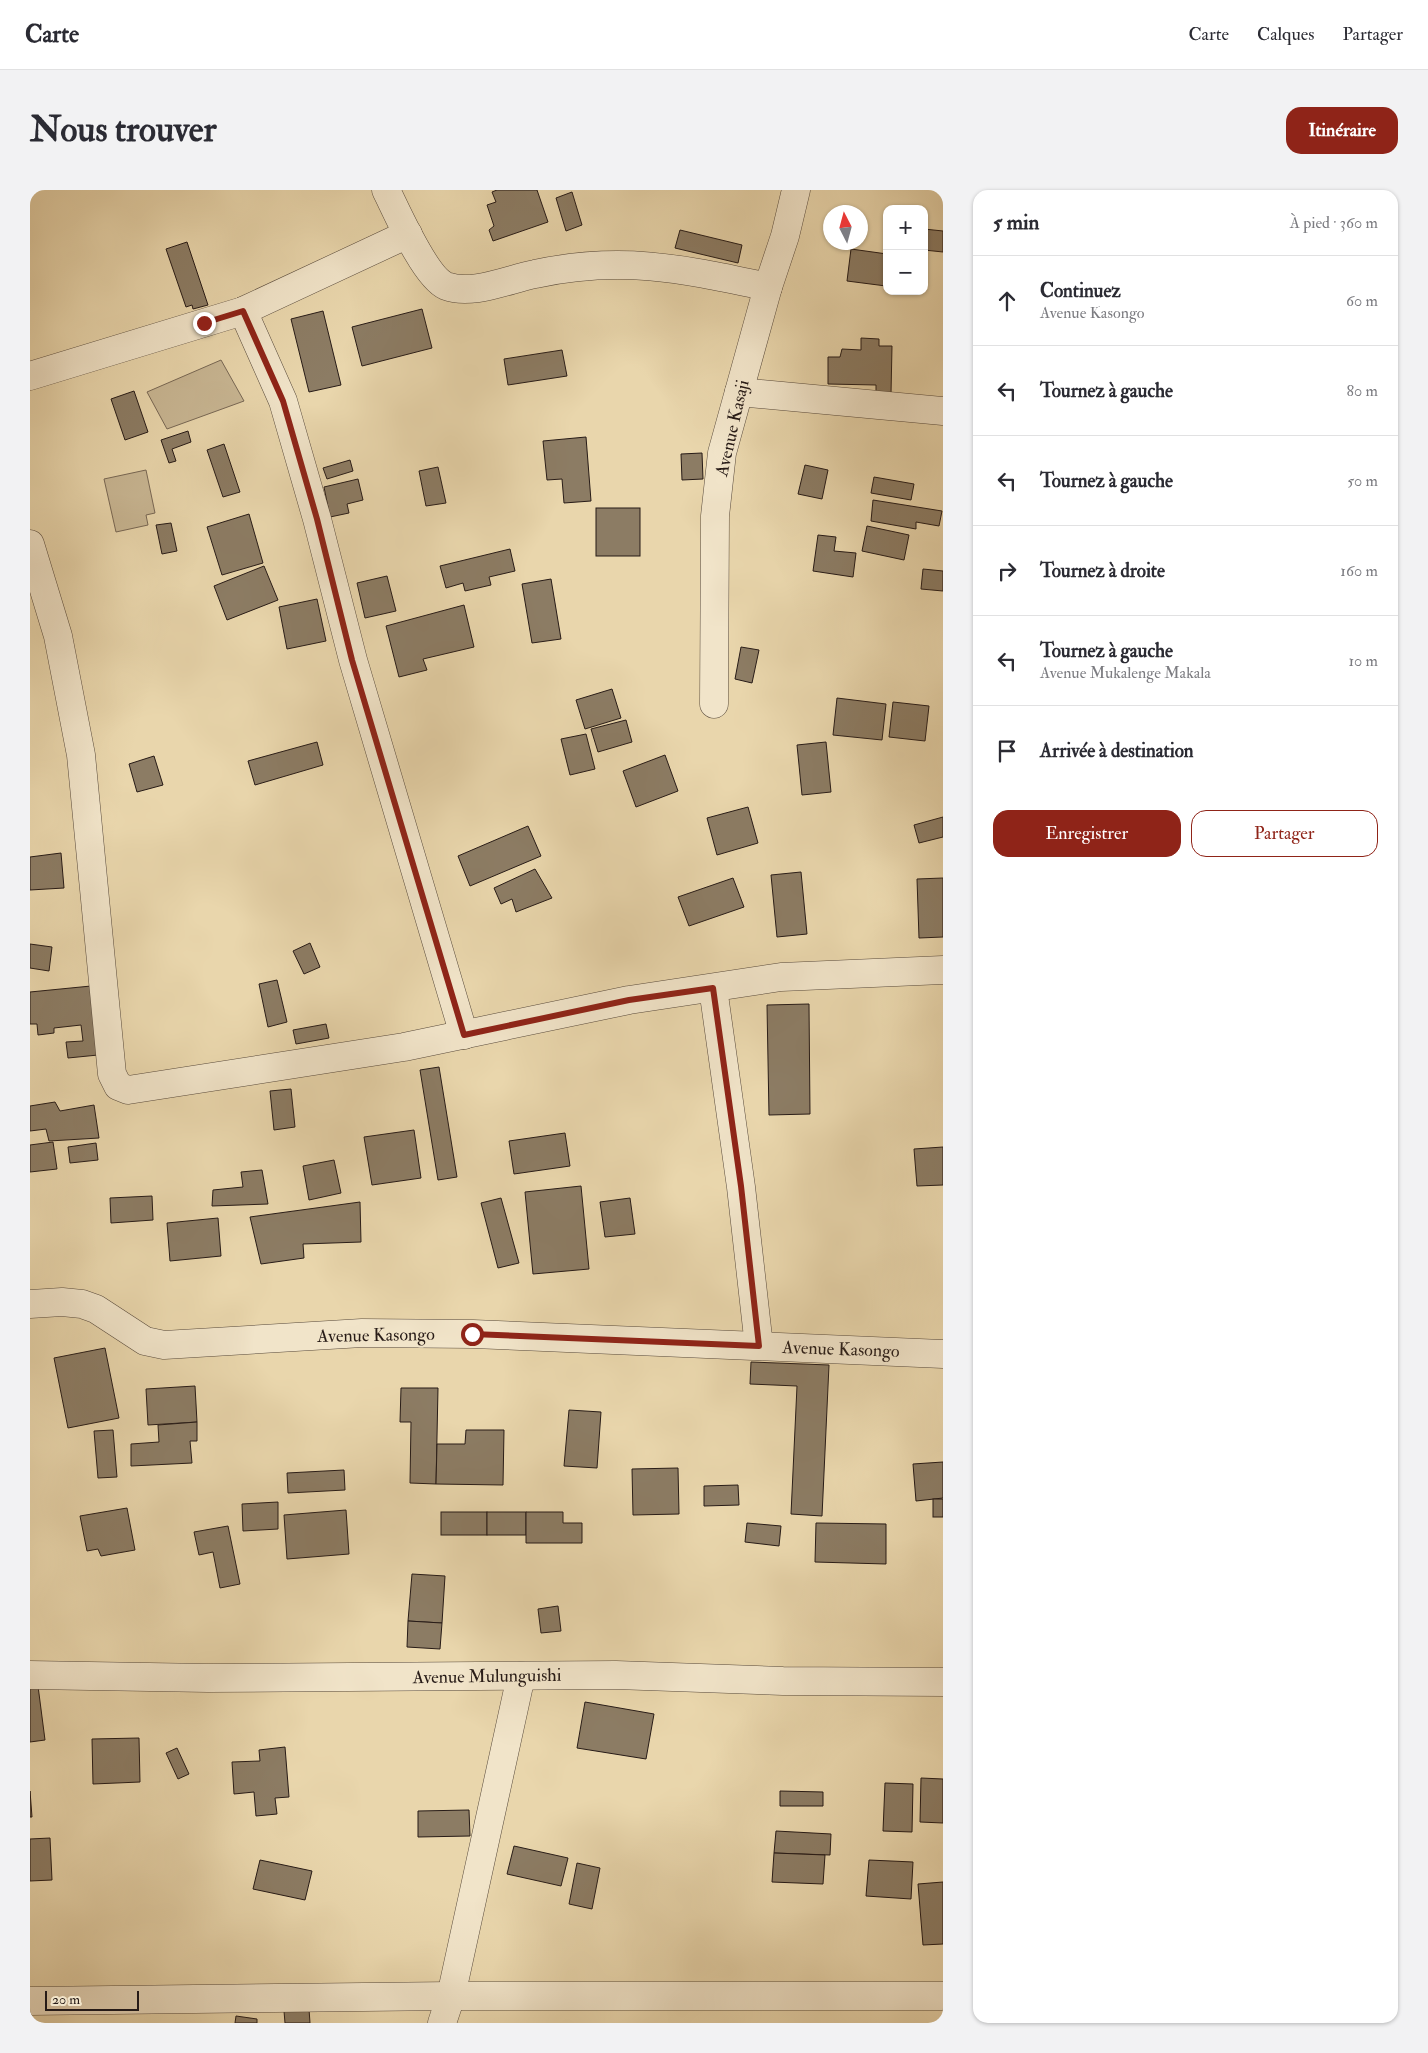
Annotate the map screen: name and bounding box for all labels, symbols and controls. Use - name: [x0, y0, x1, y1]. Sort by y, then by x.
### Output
- text: Carte: [25, 19, 79, 50]
- text: Carte: [1188, 23, 1229, 46]
- text: Calques: [1257, 23, 1314, 46]
- text: Partager: [1342, 23, 1403, 46]
- button: Itinéraire: [1286, 107, 1398, 154]
- text: Nous trouver: [30, 108, 217, 152]
- north arrow: [823, 205, 868, 250]
- map controls: [883, 205, 928, 295]
- button: +: [883, 205, 928, 250]
- text: 5 min: [993, 209, 1039, 236]
- text: À pied · 360 m: [1290, 213, 1378, 233]
- button: −: [883, 250, 928, 295]
- text: Continuez: [1040, 279, 1121, 303]
- icon: ahead: [993, 287, 1021, 315]
- text: 60 m: [1346, 291, 1378, 311]
- text: Avenue Kasongo: [1040, 303, 1144, 323]
- route end: [193, 312, 216, 335]
- street label: Avenue Kasaji: [710, 377, 755, 480]
- icon: left: [993, 377, 1021, 405]
- text: Tournez à gauche: [1040, 379, 1173, 403]
- text: 80 m: [1347, 381, 1378, 401]
- icon: left: [993, 467, 1021, 495]
- text: Tournez à gauche: [1040, 469, 1173, 493]
- text: 50 m: [1347, 471, 1378, 491]
- icon: right: [993, 557, 1021, 585]
- text: Tournez à droite: [1040, 559, 1165, 583]
- text: 160 m: [1340, 561, 1378, 581]
- text: Tournez à gauche: [1040, 639, 1173, 663]
- icon: left: [993, 647, 1021, 675]
- text: 10 m: [1348, 651, 1378, 671]
- text: Avenue Mukalenge Makala: [1040, 663, 1211, 683]
- icon: arrive: [993, 737, 1021, 765]
- text: Arrivée à destination: [1040, 739, 1194, 763]
- button: Enregistrer: [993, 810, 1181, 857]
- button: Partager: [1191, 810, 1378, 857]
- street label: Avenue Kasongo: [316, 1323, 435, 1348]
- route start: [461, 1323, 484, 1346]
- street label: Avenue Kasongo: [781, 1336, 900, 1363]
- street label: Avenue Mulunguishi: [411, 1664, 562, 1689]
- scale bar: [45, 1988, 139, 2011]
- text: 20 m: [52, 1991, 80, 2008]

